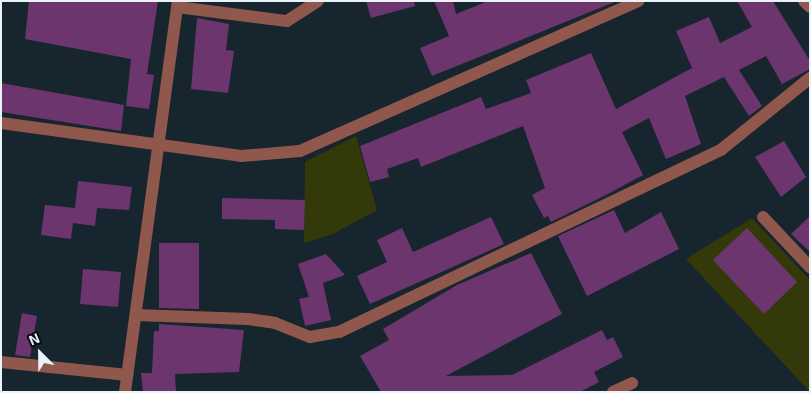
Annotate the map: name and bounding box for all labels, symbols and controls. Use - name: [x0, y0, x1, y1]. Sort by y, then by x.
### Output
- north arrow: [15, 328, 65, 378]
- text: N: [26, 329, 42, 349]

